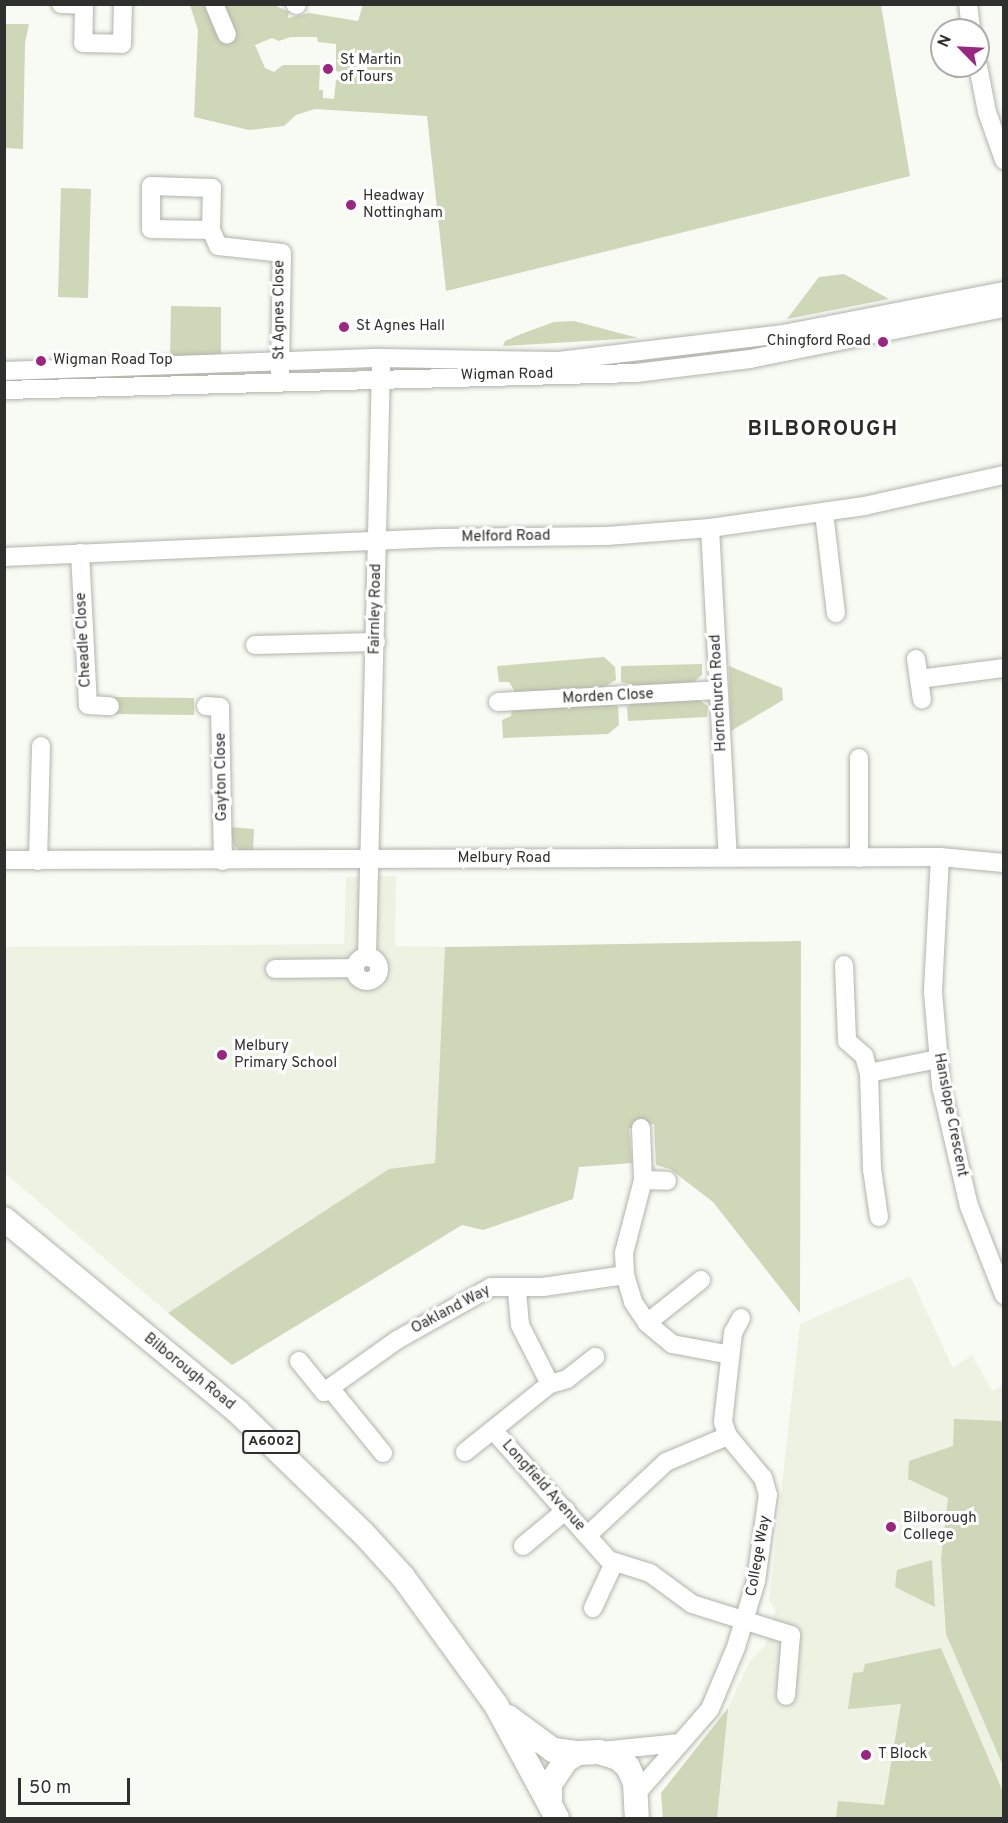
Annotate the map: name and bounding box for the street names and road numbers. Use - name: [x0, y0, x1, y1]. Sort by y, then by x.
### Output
- street label: St Agnes Close: [271, 260, 289, 360]
- street label: Wigman Road: [461, 365, 553, 385]
- street label: Melford Road: [461, 527, 551, 547]
- street label: Fairnley Road: [366, 563, 386, 655]
- street label: Cheadle Close: [73, 592, 95, 688]
- street label: Hornchurch Road: [707, 634, 731, 752]
- street label: Morden Close: [562, 686, 654, 708]
- street label: Gayton Close: [212, 732, 232, 822]
- street label: Melbury Road: [457, 850, 551, 868]
- street label: Hanslope Crescent: [929, 1052, 971, 1178]
- street label: Oakland Way: [408, 1282, 494, 1338]
- street label: Bilborough Road: [140, 1330, 238, 1414]
- road number: A6002: [241, 1431, 301, 1453]
- street label: Longfield Avenue: [497, 1437, 589, 1535]
- street label: College Way: [743, 1514, 775, 1598]

